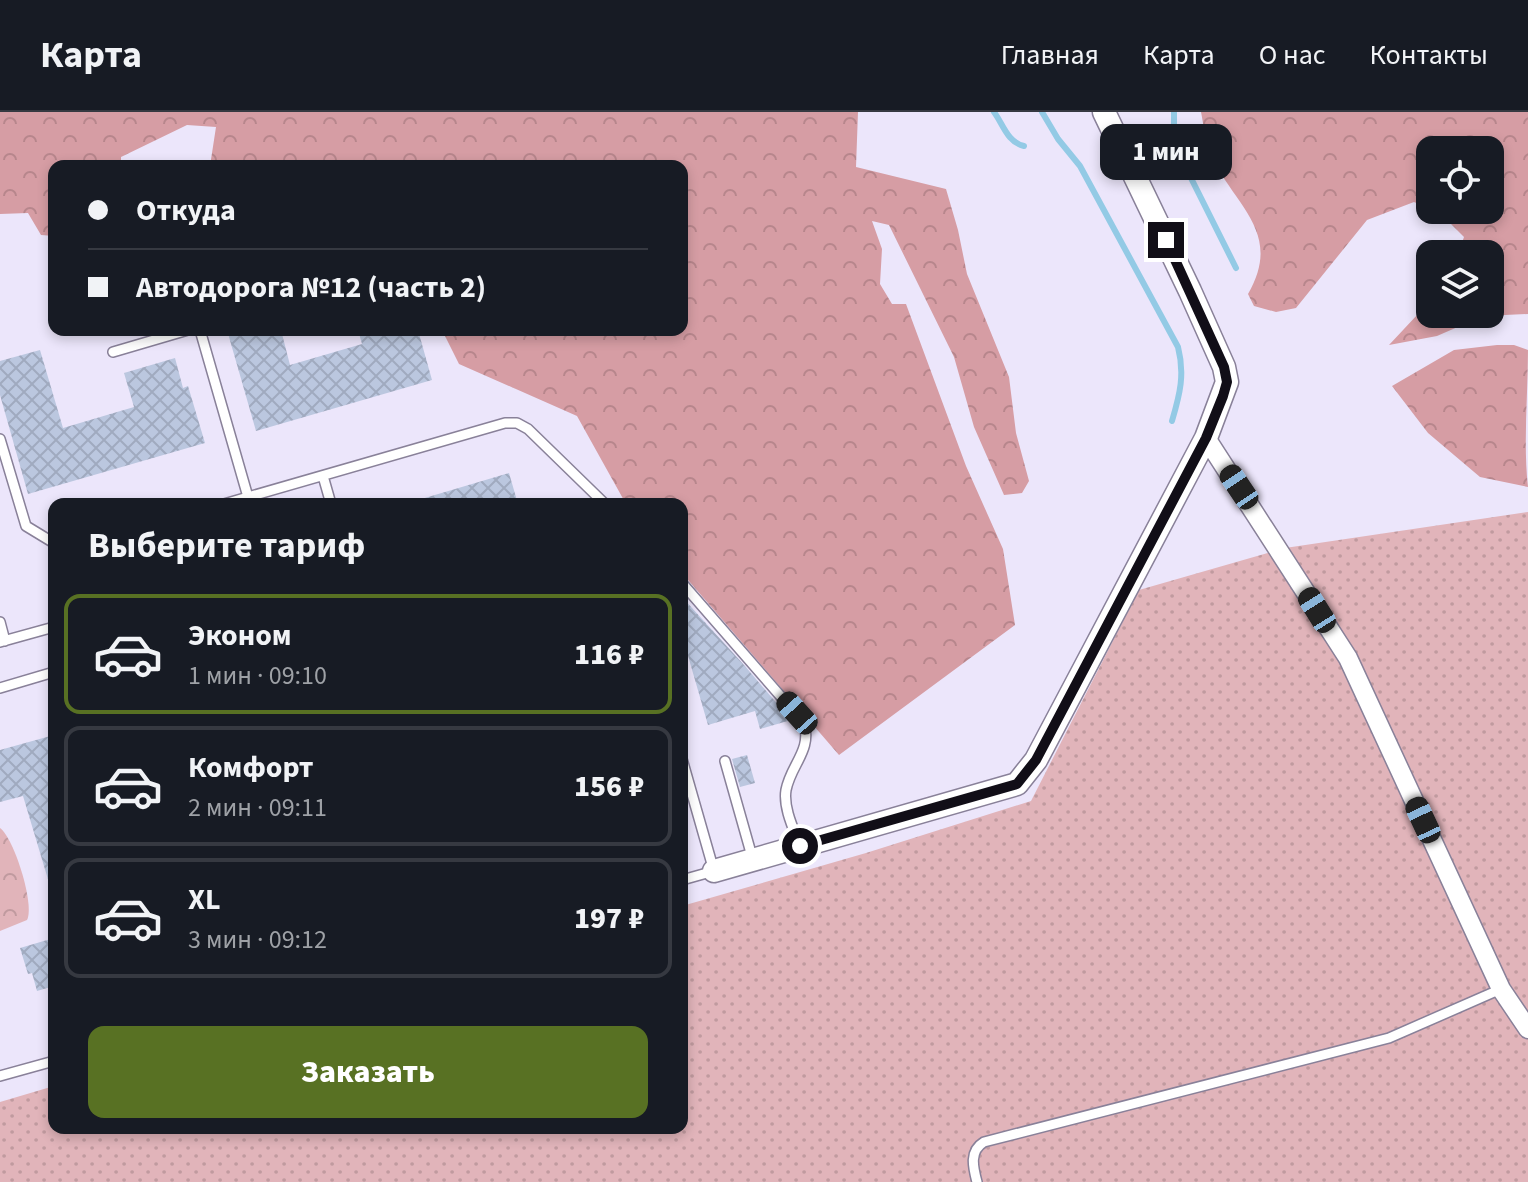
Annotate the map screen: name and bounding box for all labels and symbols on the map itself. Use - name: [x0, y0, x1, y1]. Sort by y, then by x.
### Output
- callout: 1 мин: [1100, 124, 1232, 180]
- route end: [1148, 222, 1184, 258]
- car: [1216, 460, 1262, 514]
- car: [1294, 583, 1340, 637]
- car: [772, 687, 822, 739]
- car: [1402, 793, 1444, 847]
- route start: [782, 828, 818, 864]

